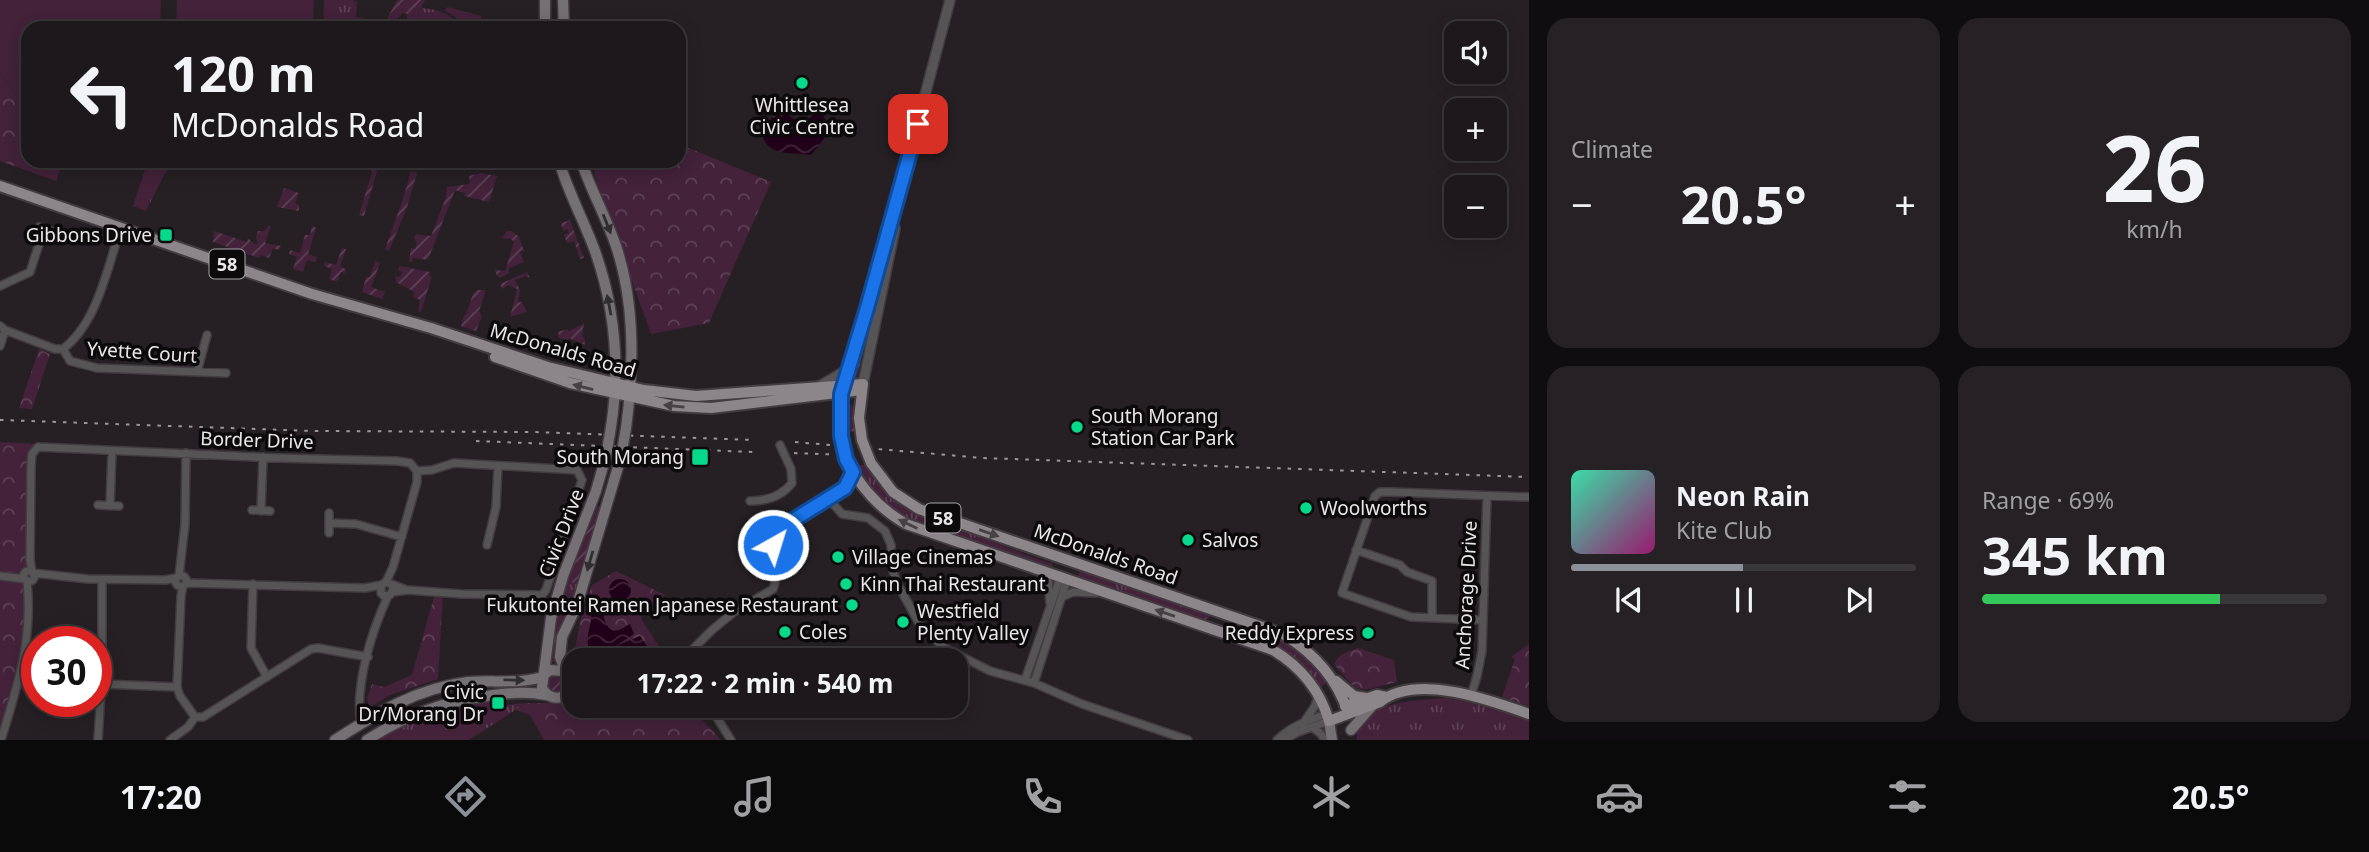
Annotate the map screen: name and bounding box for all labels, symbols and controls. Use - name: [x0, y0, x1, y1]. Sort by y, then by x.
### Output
- map controls: [1444, 21, 1507, 238]
- button: sound: [1444, 21, 1507, 84]
- text: 120 m: [171, 40, 316, 106]
- icon: left: [56, 49, 147, 140]
- marker: Whittlesea Civic Centre: [794, 75, 810, 91]
- place label: Whittlesea Civic Centre: [749, 92, 855, 140]
- pin: [888, 94, 948, 154]
- button: +: [1444, 98, 1507, 161]
- text: McDonalds Road: [171, 103, 424, 146]
- icon: arrive: [899, 105, 937, 143]
- text: 26: [2102, 105, 2207, 229]
- text: Climate: [1571, 133, 1653, 165]
- text: 20.5°: [1681, 168, 1806, 239]
- button: −: [1444, 175, 1507, 238]
- text: −: [1571, 178, 1593, 230]
- text: +: [1894, 178, 1916, 230]
- text: km/h: [2126, 213, 2183, 245]
- one-way arrow: [601, 214, 613, 234]
- place label: Gibbons Drive: [26, 222, 152, 248]
- marker: Gibbons Drive: [158, 227, 174, 243]
- road number: 58: [210, 250, 244, 278]
- one-way arrow: [603, 293, 614, 315]
- street label: McDonalds Road: [487, 317, 639, 383]
- street label: Yvette Court: [86, 335, 198, 369]
- one-way arrow: [571, 381, 593, 392]
- one-way arrow: [663, 400, 685, 411]
- place label: South Morang Station Car Park: [1091, 403, 1235, 451]
- marker: South Morang Station Car Park: [1069, 419, 1085, 435]
- street label: Border Drive: [200, 425, 314, 455]
- place label: South Morang: [557, 444, 684, 470]
- marker: South Morang: [690, 447, 710, 467]
- text: Neon Rain: [1676, 478, 1810, 514]
- text: Range · 69%: [1982, 484, 2114, 516]
- street label: Civic Drive: [532, 485, 590, 581]
- place label: Woolworths: [1320, 495, 1427, 521]
- marker: Woolworths: [1298, 500, 1314, 516]
- road number: 58: [926, 504, 960, 532]
- position arrow: [736, 508, 810, 582]
- text: Kite Club: [1676, 514, 1772, 546]
- street label: McDonalds Road: [1031, 517, 1181, 591]
- one-way arrow: [898, 519, 918, 530]
- text: 345 km: [1982, 519, 2168, 590]
- street label: Anchorage Drive: [1449, 520, 1483, 670]
- place label: Salvos: [1202, 527, 1258, 553]
- one-way arrow: [978, 528, 999, 539]
- marker: Salvos: [1180, 532, 1196, 548]
- place label: Village Cinemas: [852, 544, 993, 570]
- marker: Village Cinemas: [830, 549, 846, 565]
- one-way arrow: [585, 551, 595, 572]
- place label: Kinn Thai Restaurant: [860, 571, 1046, 597]
- marker: Kinn Thai Restaurant: [838, 576, 854, 592]
- icon: previous: [1610, 581, 1648, 619]
- icon: pause: [1725, 581, 1763, 619]
- icon: next: [1840, 581, 1878, 619]
- place label: Fukutontei Ramen Japanese Restaurant: [486, 592, 838, 618]
- marker: Fukutontei Ramen Japanese Restaurant: [844, 597, 860, 613]
- place label: Westfield Plenty Valley: [917, 598, 1029, 646]
- one-way arrow: [1154, 607, 1175, 618]
- marker: Westfield Plenty Valley: [895, 614, 911, 630]
- place label: Coles: [799, 619, 847, 645]
- place label: Reddy Express: [1225, 620, 1354, 646]
- marker: Coles: [777, 624, 793, 640]
- marker: Reddy Express: [1360, 625, 1376, 641]
- speed limit sign: 30: [21, 626, 112, 717]
- text: 17:22 · 2 min · 540 m: [637, 665, 893, 701]
- one-way arrow: [503, 675, 525, 686]
- place label: Civic Dr/Morang Dr: [358, 679, 484, 727]
- marker: Civic Dr/Morang Dr: [490, 695, 506, 711]
- icon: directions: [441, 772, 490, 821]
- icon: music: [730, 772, 779, 821]
- icon: phone: [1018, 772, 1067, 821]
- icon: climate: [1307, 772, 1356, 821]
- icon: car: [1595, 772, 1644, 821]
- icon: filters: [1883, 772, 1932, 821]
- text: 17:20: [120, 775, 202, 818]
- text: 20.5°: [2172, 775, 2249, 818]

